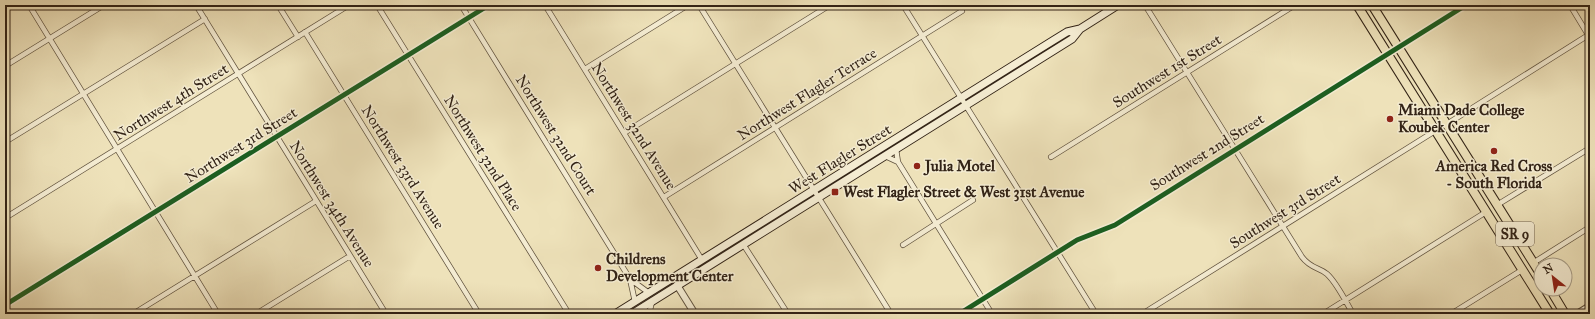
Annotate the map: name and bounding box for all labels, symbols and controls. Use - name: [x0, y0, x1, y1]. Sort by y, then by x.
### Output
- street label: Southwest 1st Street: [1109, 30, 1225, 112]
- street label: Northwest Flagler Terrace: [734, 44, 880, 144]
- street label: Northwest 4th Street: [110, 59, 232, 145]
- street label: Northwest 32nd Avenue: [588, 59, 680, 193]
- street label: Northwest 32nd Court: [512, 72, 601, 199]
- street label: Northwest 32nd Place: [440, 92, 526, 214]
- place label: Miami Dade College Koubek Center: [1398, 101, 1525, 136]
- street label: Northwest 33rd Avenue: [358, 102, 448, 232]
- street label: Northwest 3rd Street: [182, 103, 301, 187]
- street label: Southwest 2nd Street: [1147, 109, 1268, 194]
- marker: Miami Dade College Koubek Center: [1385, 114, 1395, 124]
- street label: West Flagler Street: [785, 120, 895, 198]
- street label: Northwest 34th Avenue: [286, 138, 378, 270]
- marker: America Red Cross - South Florida: [1489, 146, 1499, 156]
- place label: Julia Motel: [923, 157, 996, 176]
- place label: America Red Cross - South Florida: [1435, 157, 1553, 192]
- marker: Julia Motel: [912, 161, 922, 171]
- street label: Southwest 3rd Street: [1226, 169, 1344, 252]
- place label: West Flagler Street & West 31st Avenue: [843, 183, 1085, 202]
- marker: West Flagler Street & West 31st Avenue: [830, 187, 840, 197]
- road number: SR 9: [1496, 222, 1534, 246]
- place label: Childrens Development Center: [606, 250, 734, 286]
- north arrow: [1533, 257, 1573, 297]
- text: N: [1541, 260, 1556, 277]
- marker: Childrens Development Center: [593, 263, 603, 273]

